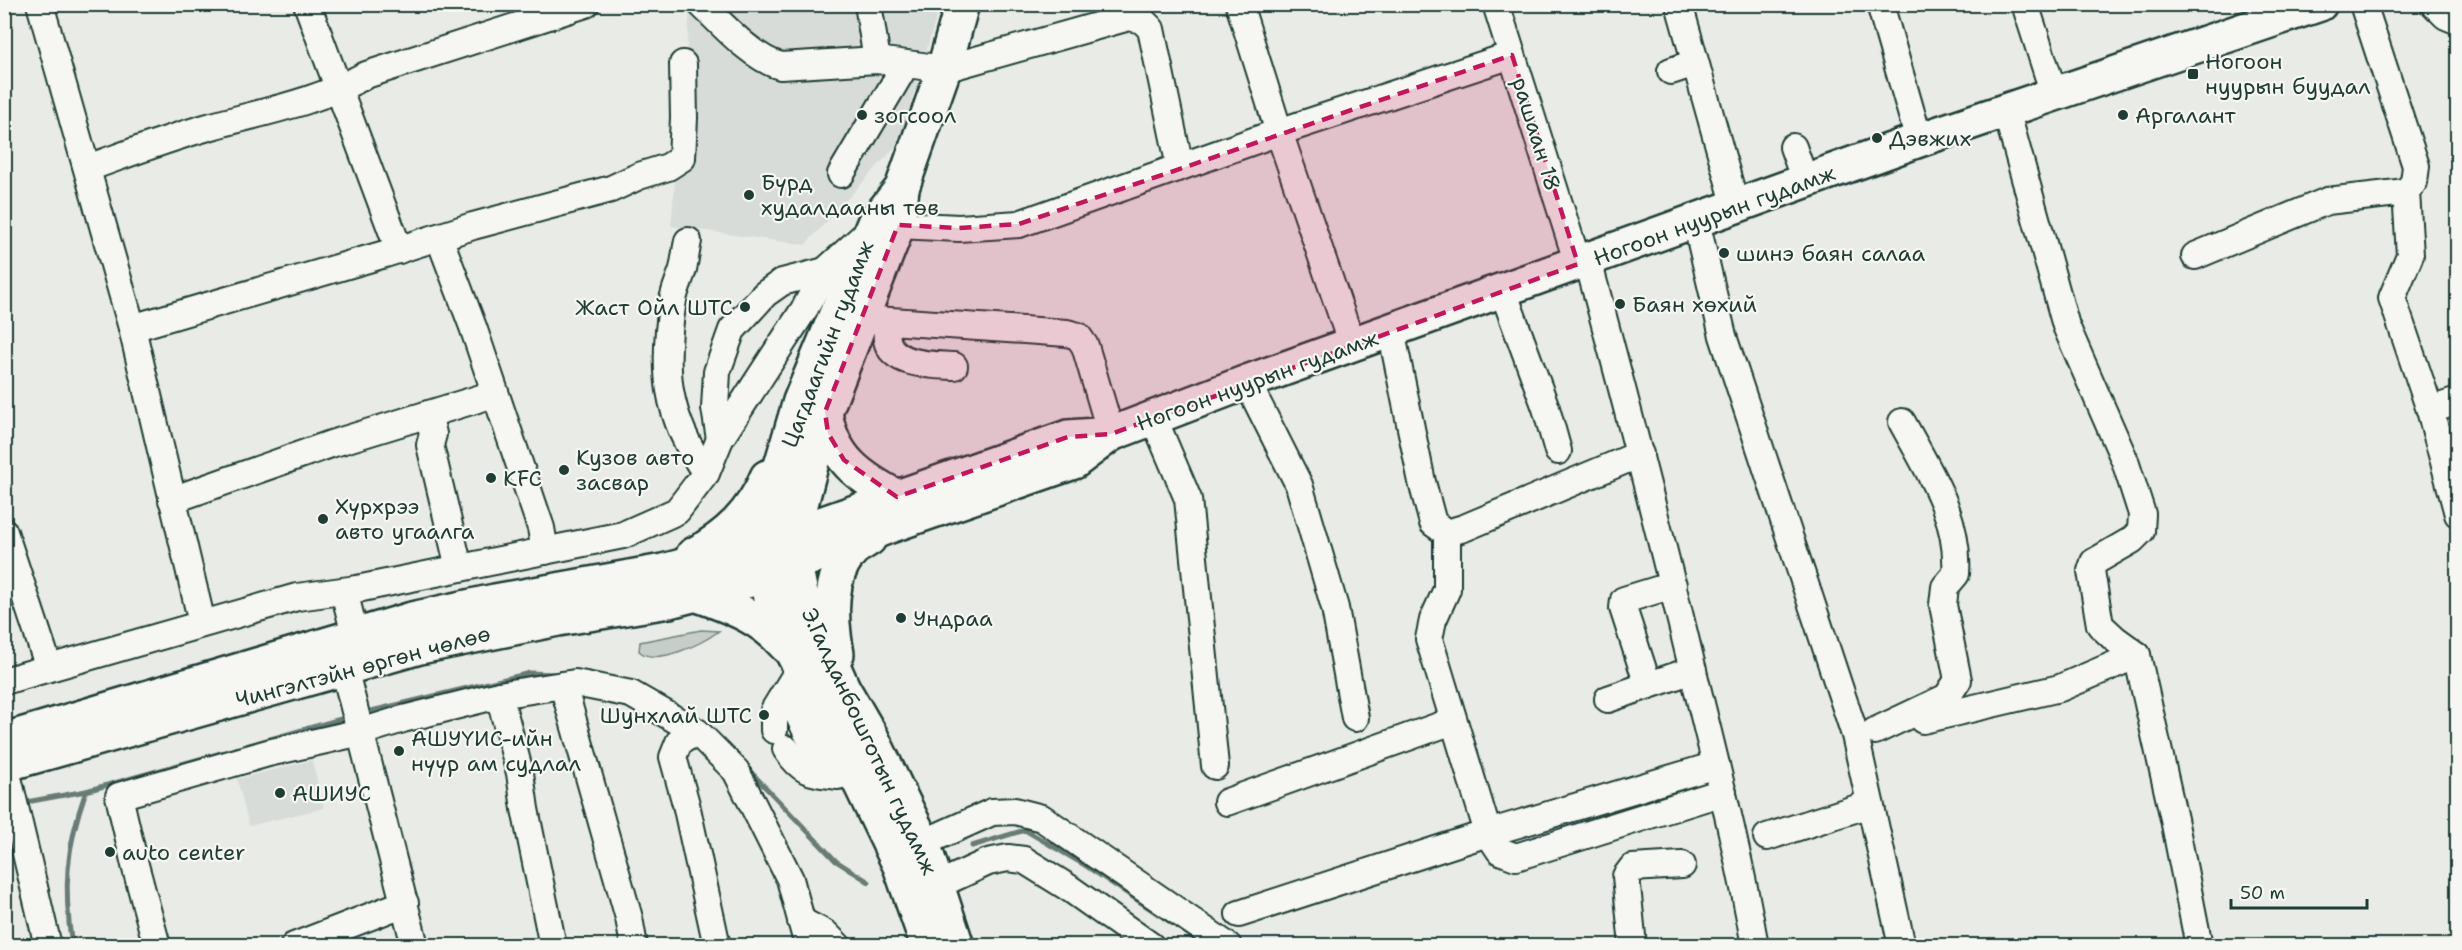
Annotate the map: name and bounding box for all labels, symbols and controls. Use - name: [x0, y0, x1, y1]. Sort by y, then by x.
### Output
- place label: Ногоон нуурын буудал: [2205, 47, 2371, 101]
- marker: Ногоон нуурын буудал: [2186, 67, 2200, 81]
- street label: рашаан 18: [1505, 74, 1568, 195]
- place label: зогсоол: [874, 101, 956, 130]
- place label: Аргалант: [2135, 101, 2237, 130]
- marker: зогсоол: [855, 108, 869, 122]
- marker: Аргалант: [2116, 108, 2130, 122]
- place label: Дэвжих: [1889, 124, 1971, 153]
- marker: Дэвжих: [1870, 131, 1884, 145]
- street label: Ногоон нуурын гудамж: [1589, 158, 1840, 273]
- place label: Бүрд худалдааны төв: [761, 168, 939, 222]
- marker: Бүрд худалдааны төв: [742, 188, 756, 202]
- street label: Цагдаагийн гудамж: [775, 236, 881, 452]
- place label: шинэ баян салаа: [1736, 239, 1925, 268]
- marker: шинэ баян салаа: [1717, 246, 1731, 260]
- place label: Баян хөхий: [1632, 290, 1757, 319]
- place label: Жаст Ойл ШТС: [575, 293, 733, 322]
- marker: Баян хөхий: [1613, 297, 1627, 311]
- marker: Жаст Ойл ШТС: [738, 300, 752, 314]
- street label: Ногоон нуурын гудамж: [1132, 323, 1383, 438]
- place label: Кузов авто засвар: [576, 443, 694, 497]
- marker: Кузов авто засвар: [557, 463, 571, 477]
- place label: KFC: [503, 464, 542, 493]
- marker: KFC: [484, 471, 498, 485]
- place label: Хүрхрээ авто угаалга: [335, 492, 475, 546]
- marker: Хүрхрээ авто угаалга: [316, 512, 330, 526]
- street label: Э.Галданбошготын гудамж: [795, 603, 944, 880]
- place label: Ундраа: [913, 604, 993, 633]
- marker: Ундраа: [894, 611, 908, 625]
- street label: Чингэлтэйн өргөн чөлөө: [232, 618, 494, 715]
- place label: Шунхлай ШТС: [600, 701, 752, 730]
- marker: Шунхлай ШТС: [757, 708, 771, 722]
- place label: АШУҮИС-ийн нүүр ам судлал: [411, 724, 581, 778]
- marker: АШУҮИС-ийн нүүр ам судлал: [392, 744, 406, 758]
- place label: АШИУС: [292, 779, 371, 808]
- marker: АШИУС: [273, 786, 287, 800]
- place label: auto center: [122, 838, 245, 867]
- marker: auto center: [103, 845, 117, 859]
- scale bar: [2231, 872, 2368, 910]
- text: 50 m: [2240, 881, 2285, 905]

